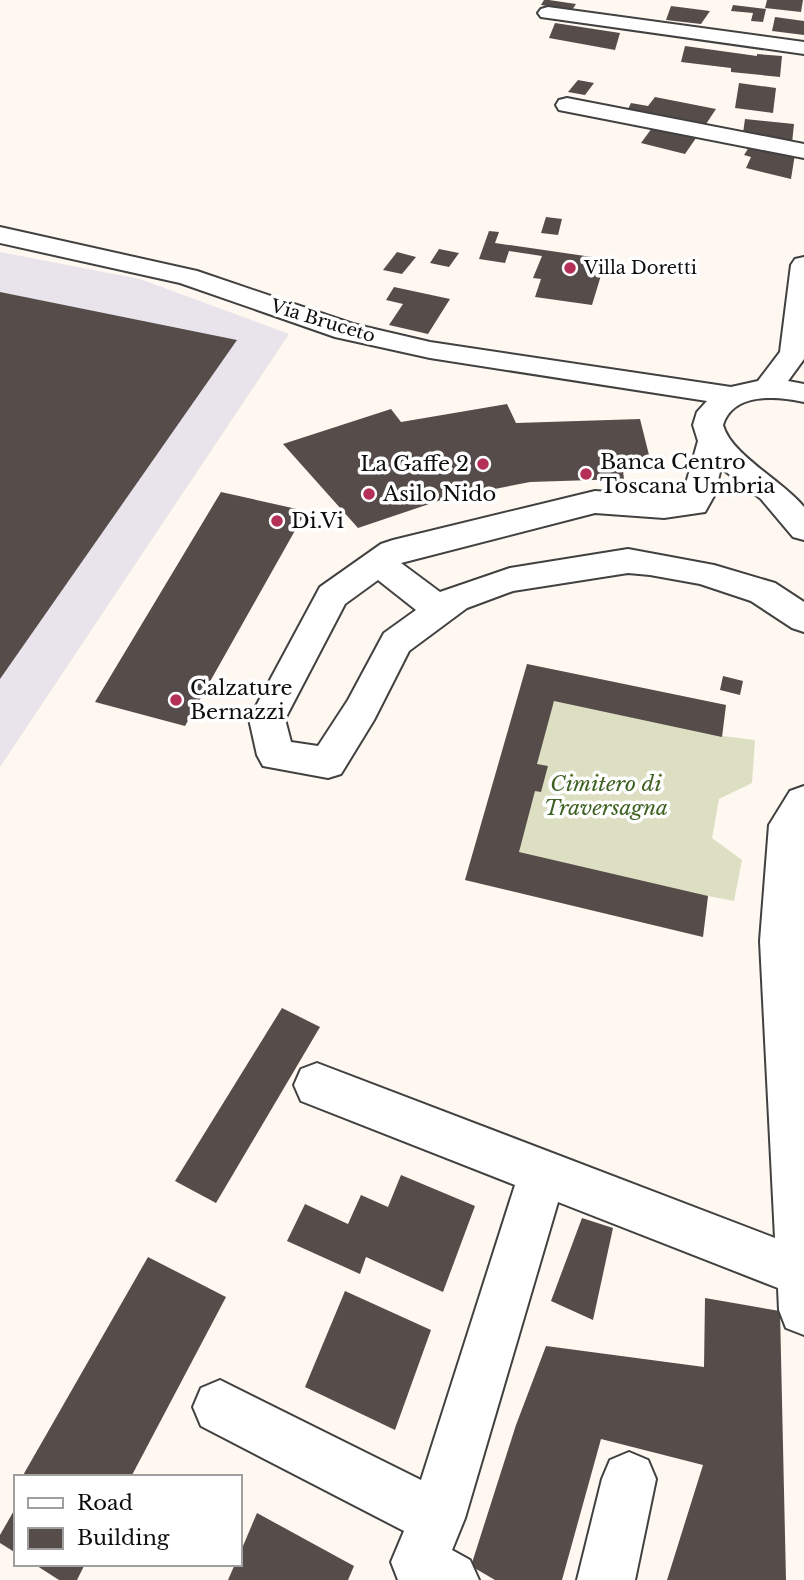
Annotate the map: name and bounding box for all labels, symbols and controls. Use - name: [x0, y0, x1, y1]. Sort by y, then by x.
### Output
- place label: Villa Doretti: [583, 257, 697, 279]
- marker: Villa Doretti: [562, 260, 578, 276]
- street label: Via Bruceto: [267, 294, 378, 347]
- place label: Banca Centro Toscana Umbria: [600, 449, 775, 499]
- place label: La Gaffe 2: [360, 451, 469, 477]
- marker: La Gaffe 2: [475, 456, 491, 472]
- marker: Banca Centro Toscana Umbria: [578, 466, 594, 482]
- place label: Asilo Nido: [382, 481, 496, 507]
- marker: Asilo Nido: [361, 486, 377, 502]
- place label: Di.Vi: [291, 508, 344, 534]
- marker: Di.Vi: [269, 513, 285, 529]
- place label: Calzature Bernazzi: [190, 675, 292, 725]
- marker: Calzature Bernazzi: [168, 692, 184, 708]
- park label: Cimitero di Traversagna: [544, 771, 668, 821]
- legend: [14, 1475, 242, 1566]
- text: Road: [77, 1490, 133, 1516]
- text: Building: [77, 1525, 170, 1551]

